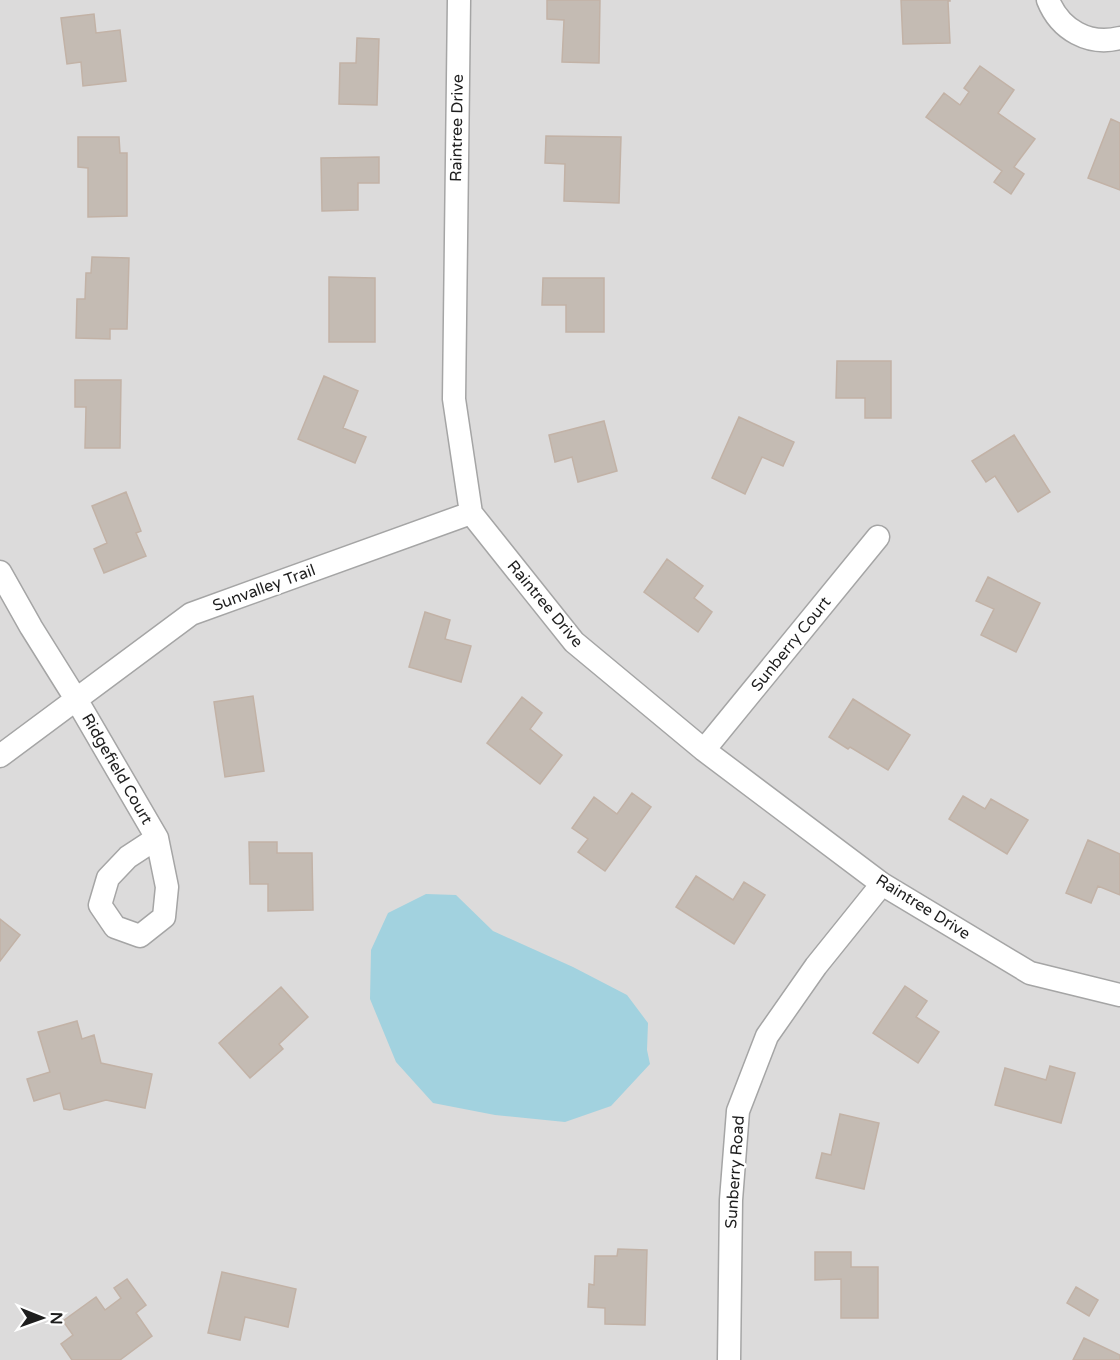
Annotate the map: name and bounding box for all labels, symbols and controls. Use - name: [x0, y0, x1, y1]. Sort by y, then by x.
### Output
- street label: Raintree Drive: [446, 74, 468, 182]
- street label: Raintree Drive: [503, 556, 587, 652]
- street label: Sunvalley Trail: [210, 560, 318, 616]
- street label: Sunberry Court: [747, 593, 835, 695]
- street label: Ridgefield Court: [77, 710, 157, 828]
- street label: Raintree Drive: [872, 870, 974, 944]
- street label: Sunberry Road: [721, 1115, 749, 1229]
- north arrow: [12, 1288, 72, 1348]
- text: N: [46, 1312, 66, 1325]

